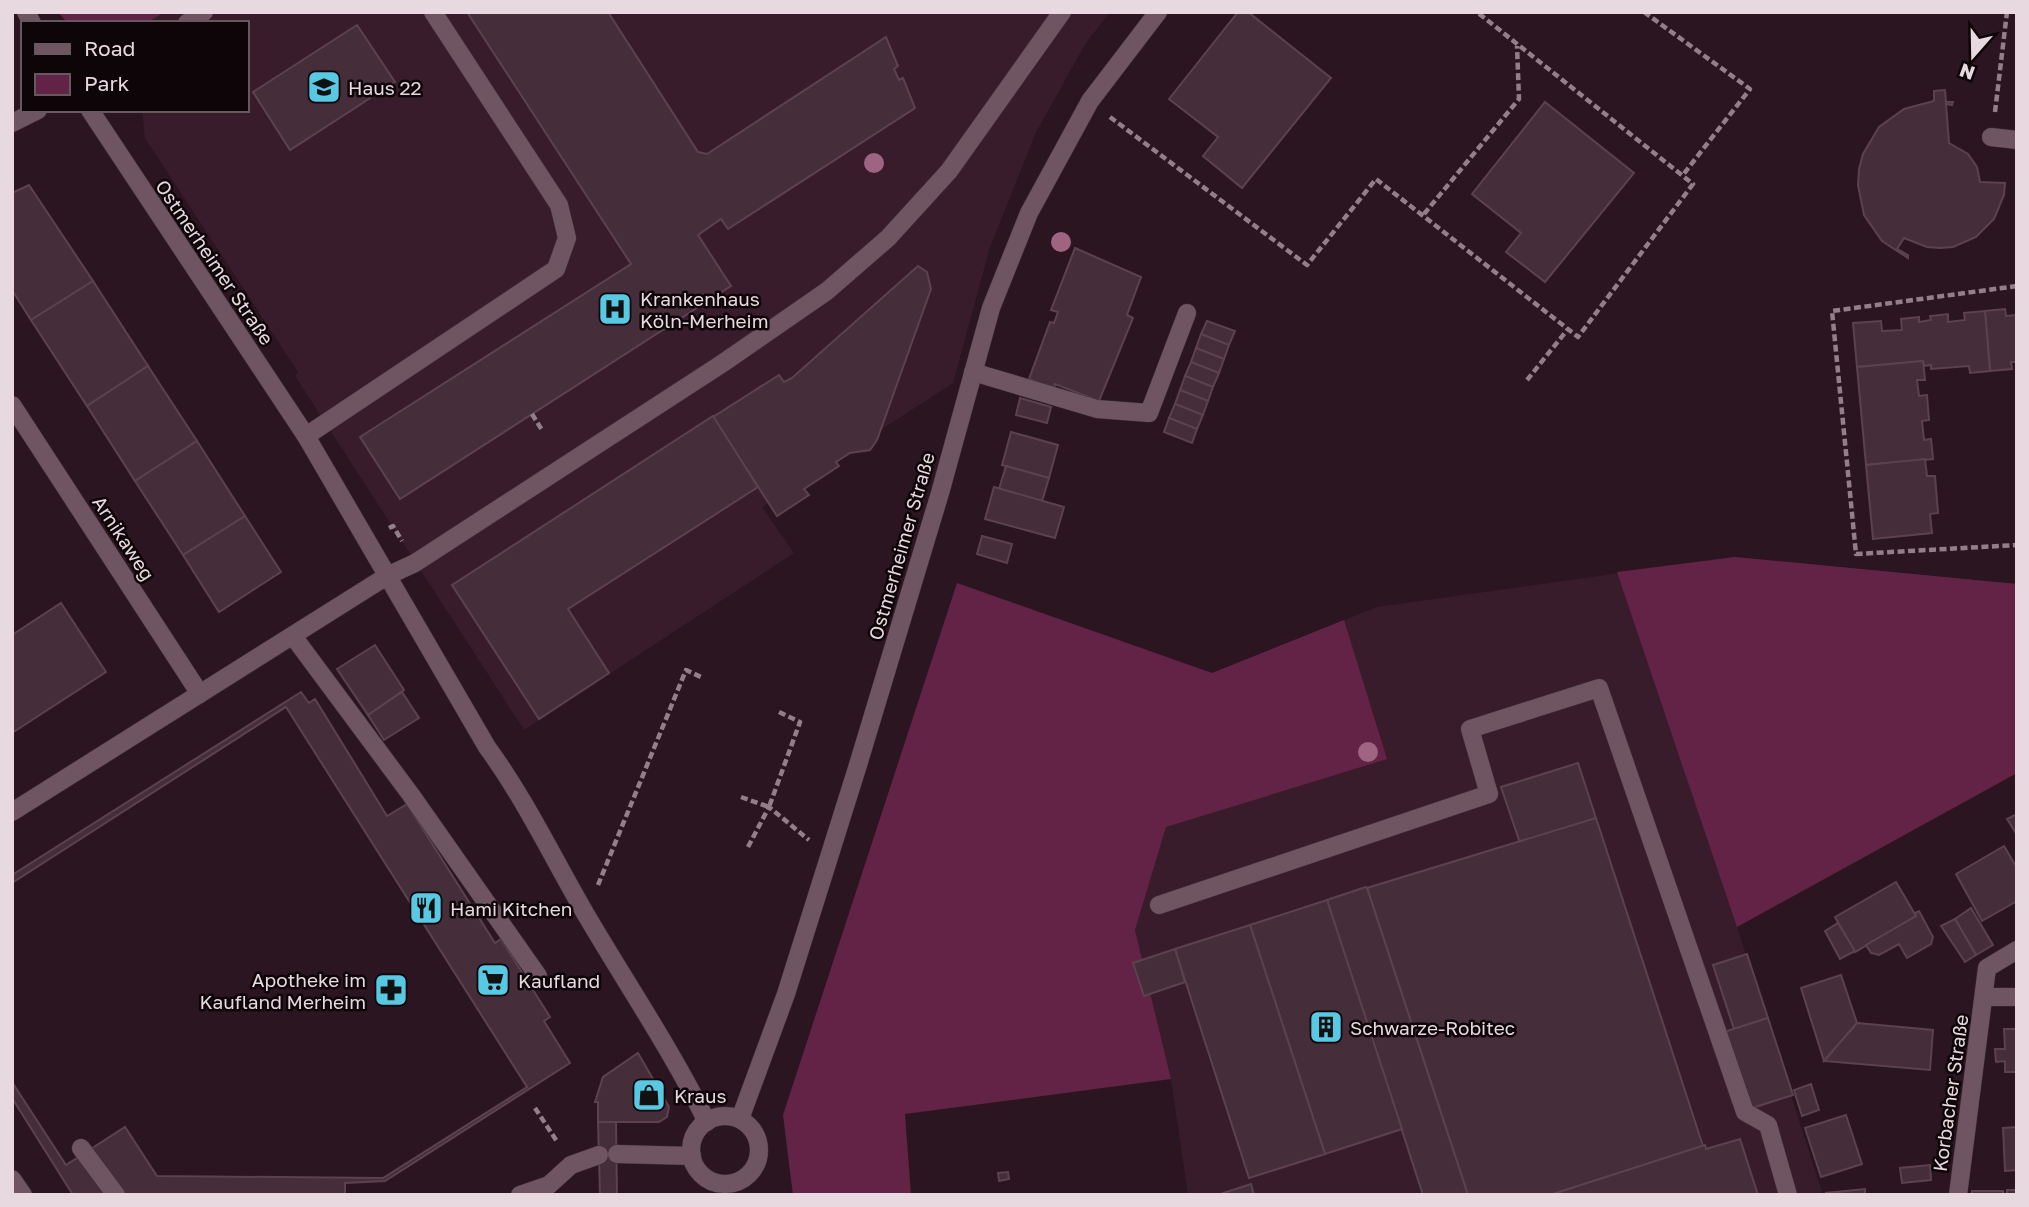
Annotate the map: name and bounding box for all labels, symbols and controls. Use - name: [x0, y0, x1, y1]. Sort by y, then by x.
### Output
- legend: [21, 21, 248, 112]
- north arrow: [1938, 21, 2008, 91]
- text: Road: [84, 35, 135, 61]
- text: N: [1956, 59, 1978, 86]
- school or university icon: Haus 22: [305, 68, 343, 106]
- text: Park: [84, 70, 130, 96]
- place label: Haus 22: [348, 76, 422, 99]
- street label: Ostmerheimer Straße: [151, 175, 279, 349]
- place label: Krankenhaus Köln-Merheim: [640, 287, 769, 332]
- hospital icon: Krankenhaus Köln-Merheim: [596, 290, 634, 328]
- street label: Ostmerheimer Straße: [863, 450, 939, 642]
- street label: Arnikaweg: [88, 492, 160, 584]
- restaurant icon: Hami Kitchen: [407, 889, 445, 927]
- place label: Hami Kitchen: [450, 897, 572, 920]
- supermarket icon: Kaufland: [474, 961, 512, 999]
- place label: Apotheke im Kaufland Merheim: [200, 968, 366, 1013]
- place label: Kaufland: [518, 969, 600, 992]
- pharmacy icon: Apotheke im Kaufland Merheim: [372, 971, 410, 1009]
- building icon: Schwarze-Robitec: [1307, 1008, 1345, 1046]
- street label: Korbacher Straße: [1928, 1013, 1972, 1173]
- place label: Schwarze-Robitec: [1350, 1016, 1515, 1039]
- shop icon: Kraus: [630, 1076, 668, 1114]
- place label: Kraus: [674, 1084, 727, 1107]

